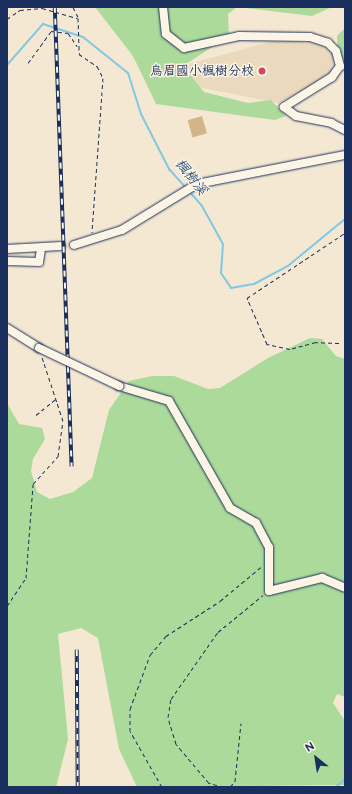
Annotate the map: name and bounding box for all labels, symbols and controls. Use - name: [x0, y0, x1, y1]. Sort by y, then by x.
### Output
- place label: 烏眉國小楓樹分校: [150, 63, 254, 79]
- marker: 烏眉國小楓樹分校: [257, 66, 267, 76]
- water label: 楓樹溪: [171, 155, 211, 199]
- north arrow: [296, 738, 336, 778]
- text: N: [303, 739, 317, 755]

